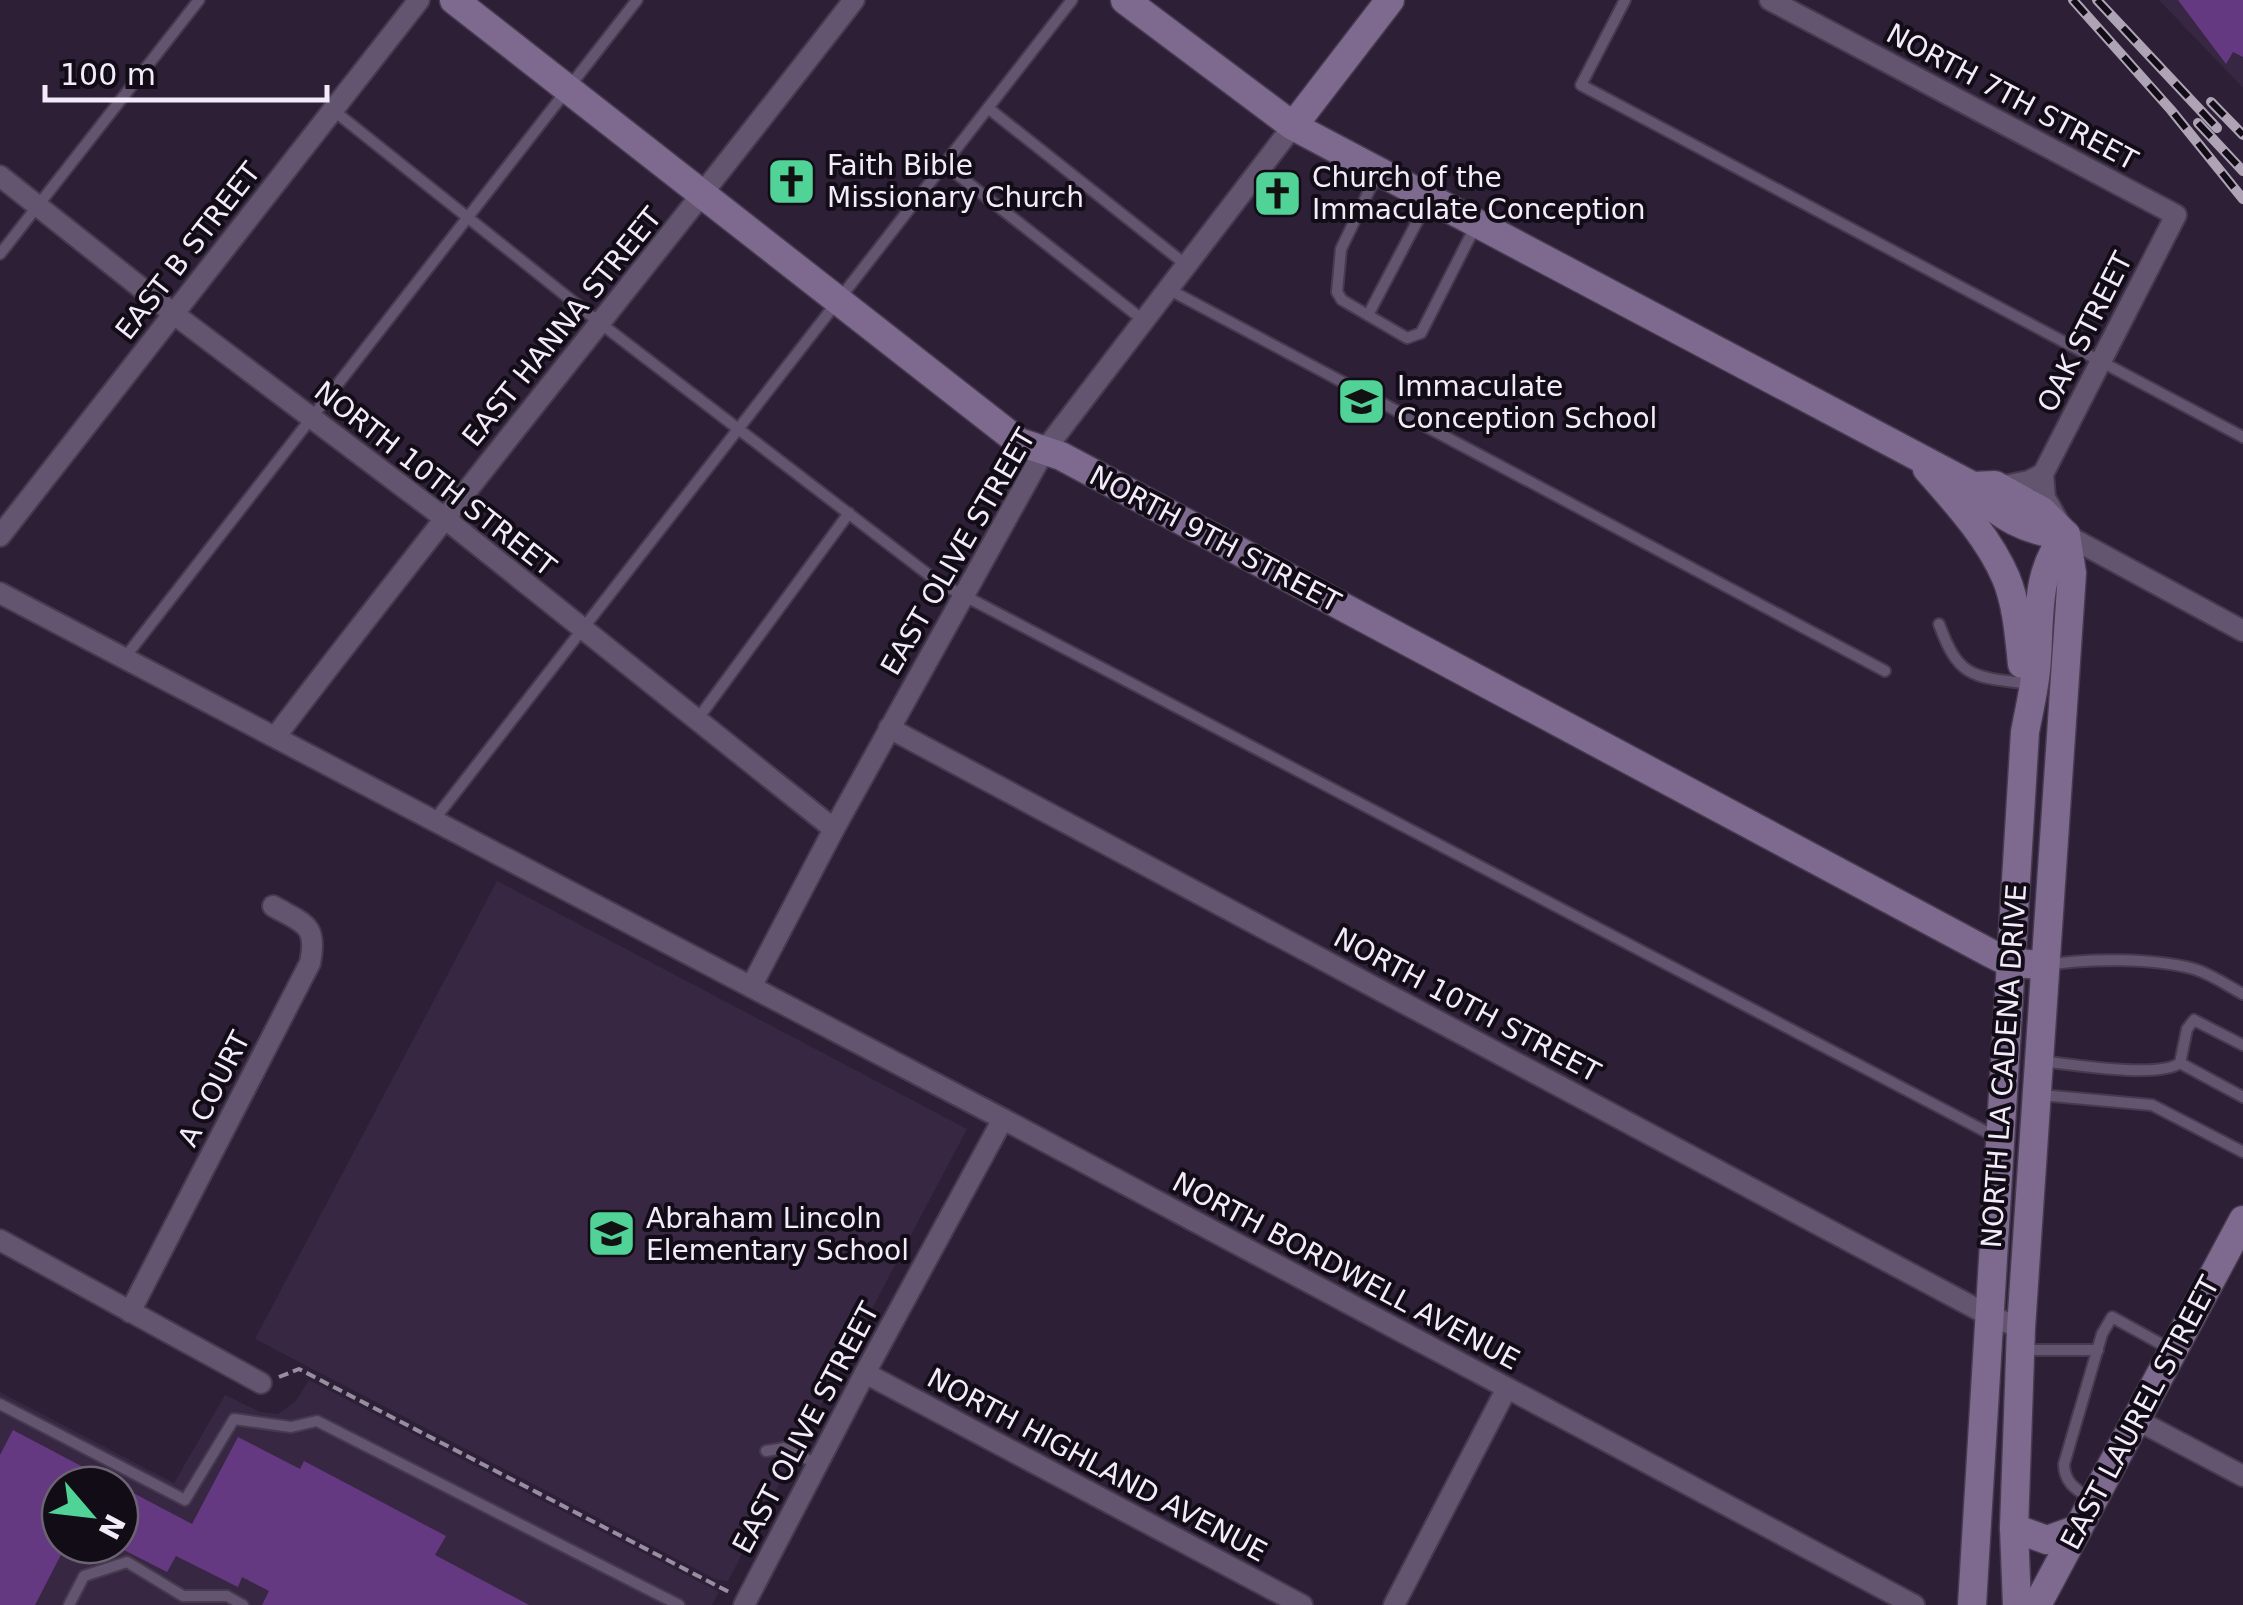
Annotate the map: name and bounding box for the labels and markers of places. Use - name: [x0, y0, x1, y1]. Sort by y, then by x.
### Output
- place label: Faith Bible Missionary Church: [827, 149, 1084, 214]
- church icon: Faith Bible Missionary Church: [766, 155, 818, 207]
- place label: Church of the Immaculate Conception: [1312, 161, 1646, 226]
- church icon: Church of the Immaculate Conception: [1251, 167, 1303, 219]
- place label: Immaculate Conception School: [1397, 370, 1657, 435]
- school or university icon: Immaculate Conception School: [1336, 376, 1388, 428]
- place label: Abraham Lincoln Elementary School: [646, 1202, 909, 1267]
- school or university icon: Abraham Lincoln Elementary School: [585, 1208, 637, 1260]

